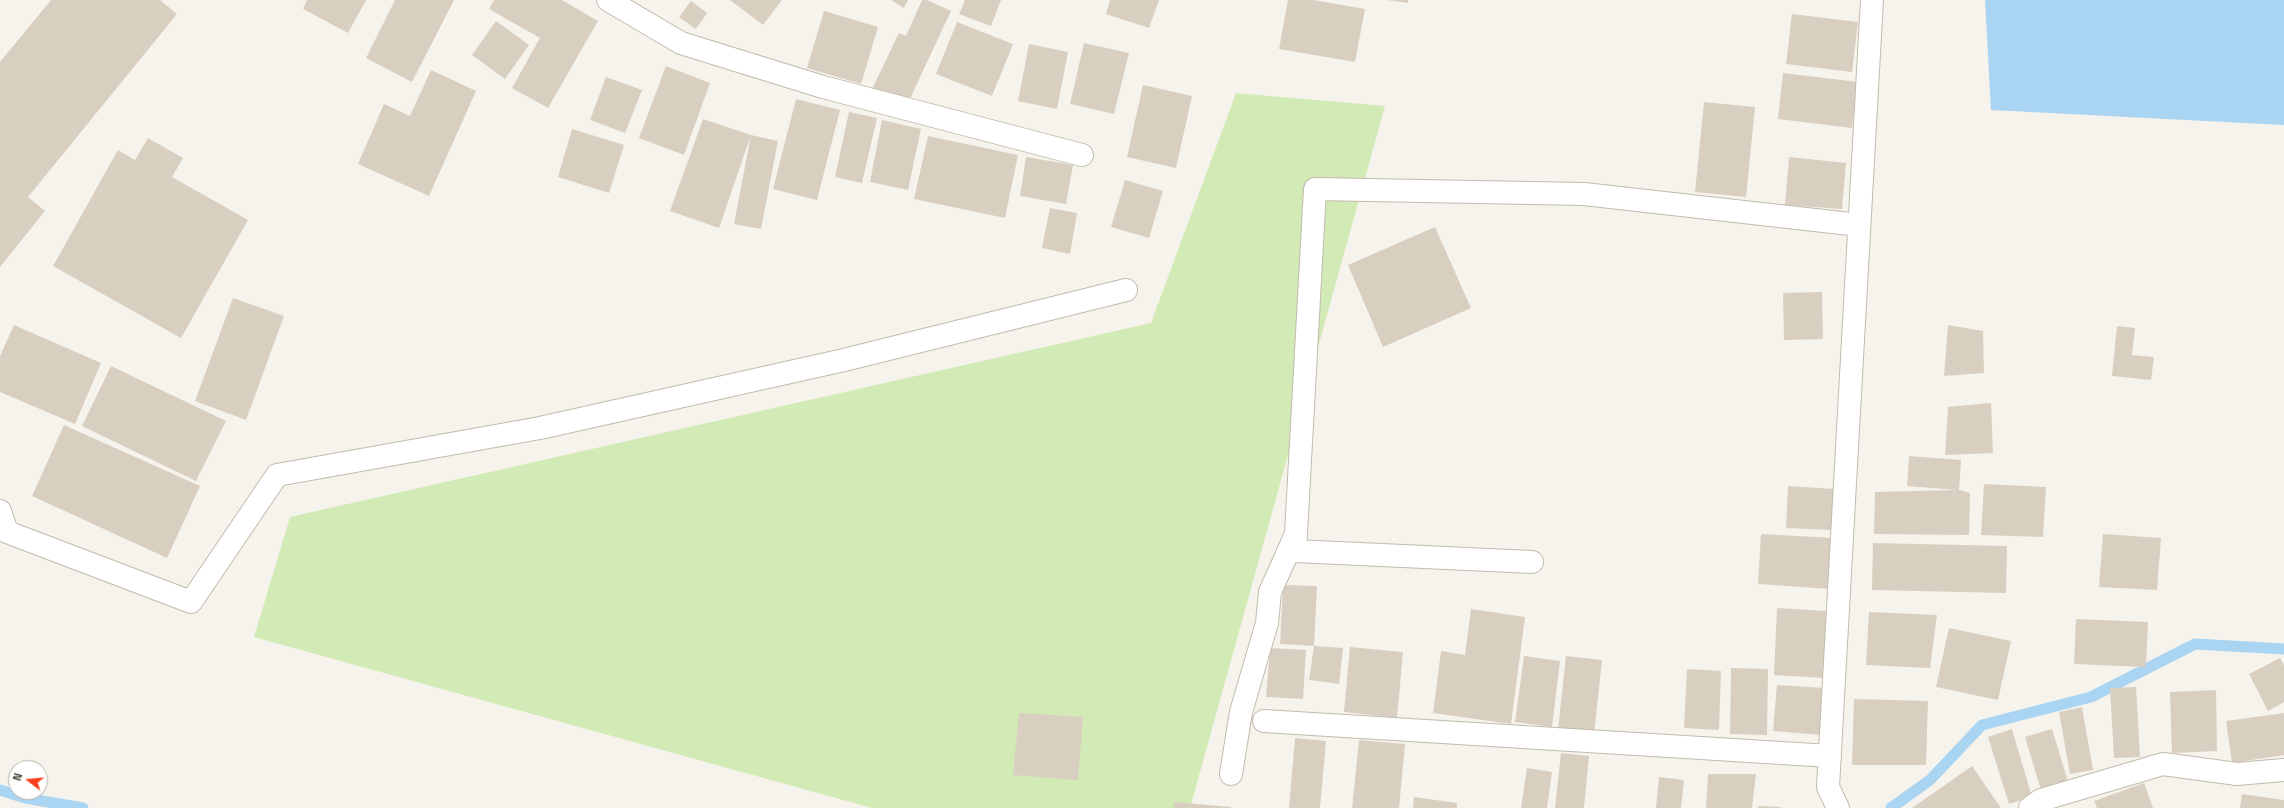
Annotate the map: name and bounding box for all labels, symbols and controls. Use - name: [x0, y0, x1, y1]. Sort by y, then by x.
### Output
- north arrow: [8, 760, 48, 800]
- text: N: [9, 771, 26, 783]

